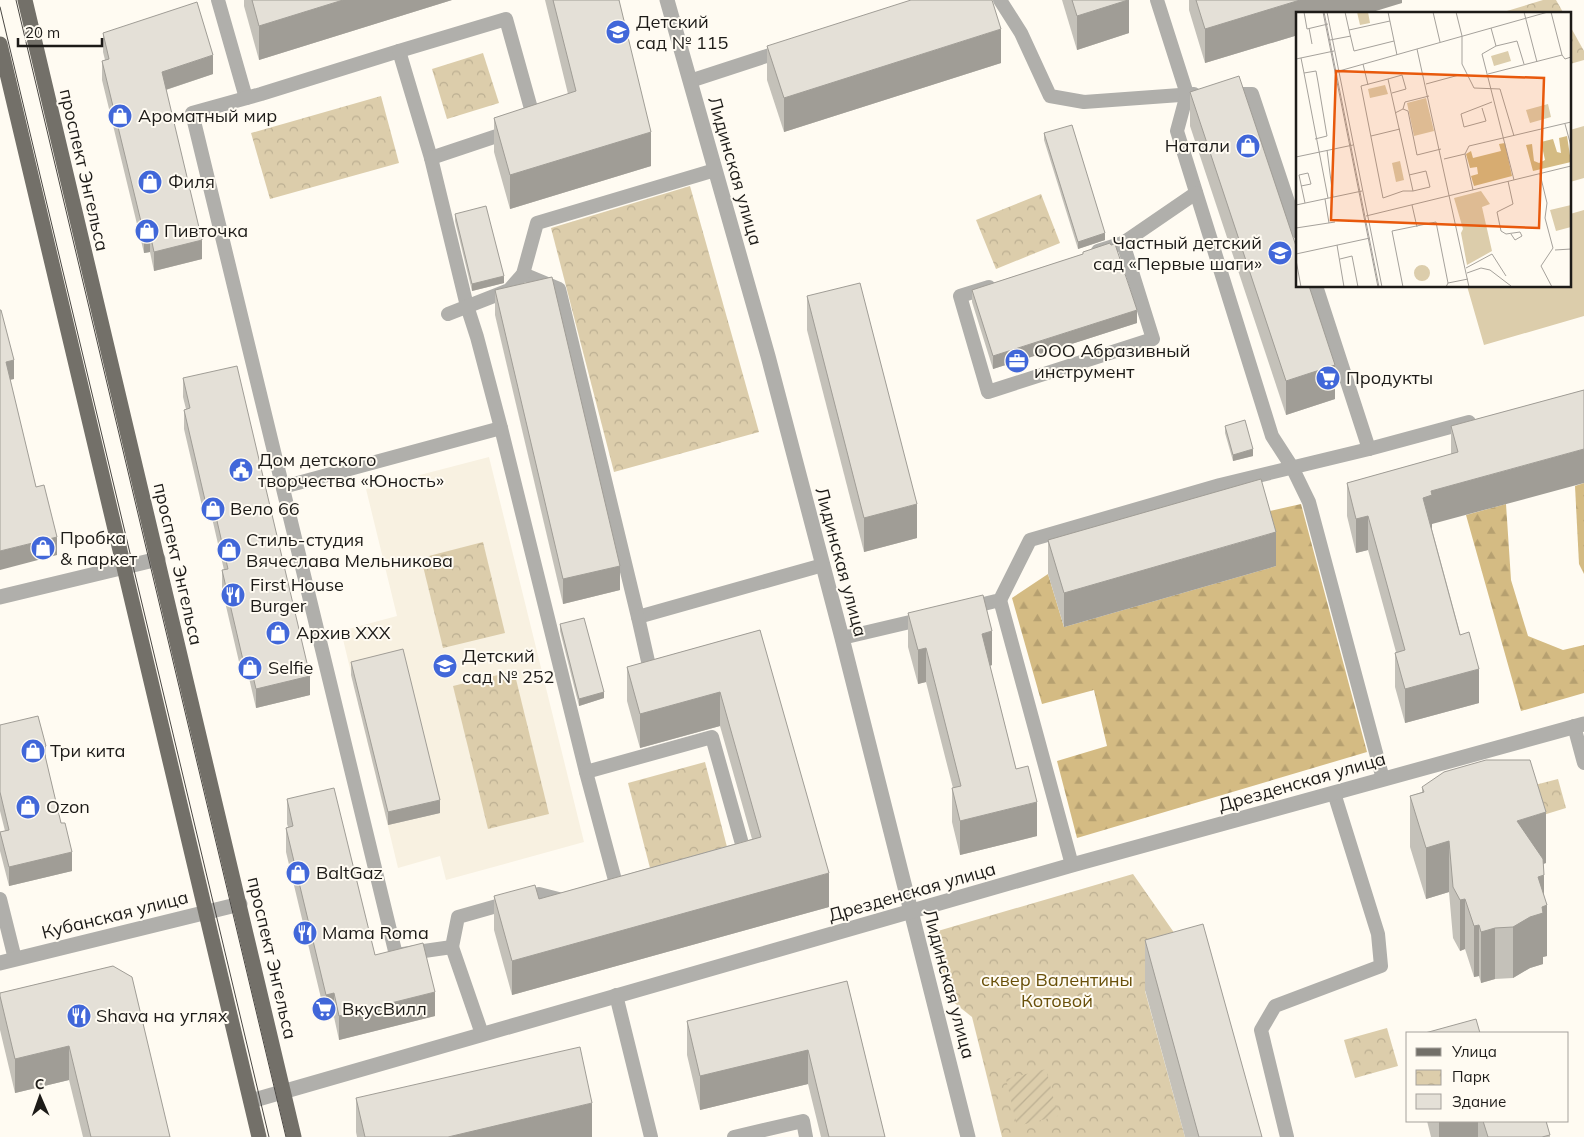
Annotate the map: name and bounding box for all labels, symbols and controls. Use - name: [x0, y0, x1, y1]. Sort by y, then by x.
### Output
- place label: Детский сад № 115: [636, 10, 729, 54]
- inset map: [1296, 12, 1572, 288]
- scale bar: [18, 15, 101, 47]
- school or university icon: Детский сад № 115: [605, 19, 631, 45]
- text: 20 m: [25, 23, 60, 42]
- street label: проспект Энгельса: [55, 86, 114, 253]
- street label: Лидинская улица: [703, 94, 768, 248]
- shop icon: Ароматный мир: [107, 103, 133, 129]
- place label: Ароматный мир: [138, 104, 277, 127]
- shop icon: Натали: [1235, 133, 1261, 159]
- place label: Натали: [1165, 134, 1230, 157]
- shop icon: Филя: [137, 169, 163, 195]
- place label: Филя: [168, 170, 215, 193]
- shop icon: Пивточка: [134, 218, 160, 244]
- place label: Пивточка: [164, 219, 248, 242]
- place label: Частный детский сад «Первые шаги»: [1093, 231, 1262, 275]
- school or university icon: Частный детский сад «Первые шаги»: [1267, 240, 1293, 266]
- place label: ООО Абразивный инструмент: [1034, 339, 1190, 383]
- office icon: ООО Абразивный инструмент: [1004, 348, 1030, 374]
- supermarket icon: Продукты: [1315, 365, 1341, 391]
- place label: Продукты: [1346, 366, 1433, 389]
- place label: Дом детского творчества «Юность»: [258, 448, 444, 492]
- public building icon: Дом детского творчества «Юность»: [228, 457, 254, 483]
- street label: проспект Энгельса: [149, 480, 208, 647]
- street label: Лидинская улица: [810, 485, 872, 639]
- shop icon: Вело 66: [200, 496, 226, 522]
- place label: Вело 66: [230, 497, 300, 520]
- place label: Пробка & паркет: [60, 526, 138, 570]
- place label: Стиль-студия Вячеслава Мельникова: [246, 528, 453, 572]
- shop icon: Пробка & паркет: [30, 535, 56, 561]
- shop icon: Стиль-студия Вячеслава Мельникова: [216, 537, 242, 563]
- place label: First House Burger: [250, 573, 344, 617]
- restaurant icon: First House Burger: [220, 582, 246, 608]
- shop icon: Архив XXX: [265, 620, 291, 646]
- place label: Архив XXX: [296, 621, 391, 644]
- place label: Детский сад № 252: [462, 644, 554, 688]
- school or university icon: Детский сад № 252: [432, 653, 458, 679]
- shop icon: Selfie: [237, 655, 263, 681]
- place label: Selfie: [268, 656, 313, 679]
- shop icon: Три кита: [20, 738, 46, 764]
- place label: Три кита: [50, 739, 125, 762]
- street label: Дрезденская улица: [1215, 747, 1388, 816]
- shop icon: Ozon: [15, 794, 41, 820]
- place label: Ozon: [46, 795, 90, 818]
- street label: Дрезденская улица: [825, 857, 998, 926]
- shop icon: BaltGaz: [285, 860, 311, 886]
- place label: BaltGaz: [316, 861, 383, 884]
- street label: проспект Энгельса: [243, 874, 302, 1041]
- street label: Кубанская улица: [39, 885, 191, 944]
- street label: Лидинская улица: [918, 907, 980, 1061]
- restaurant icon: Mama Roma: [292, 920, 318, 946]
- place label: Mama Roma: [322, 921, 429, 944]
- park label: сквер Валентины Котовой: [981, 968, 1133, 1012]
- supermarket icon: ВкусВилл: [311, 996, 337, 1022]
- place label: ВкусВилл: [342, 997, 427, 1020]
- restaurant icon: Shava на углях: [66, 1003, 92, 1029]
- place label: Shava на углях: [96, 1004, 228, 1027]
- legend: [1406, 1032, 1569, 1122]
- text: Улица: [1451, 1042, 1497, 1061]
- text: Парк: [1452, 1067, 1491, 1086]
- north arrow: [15, 1072, 65, 1122]
- text: С: [34, 1075, 45, 1093]
- text: Здание: [1452, 1092, 1506, 1111]

